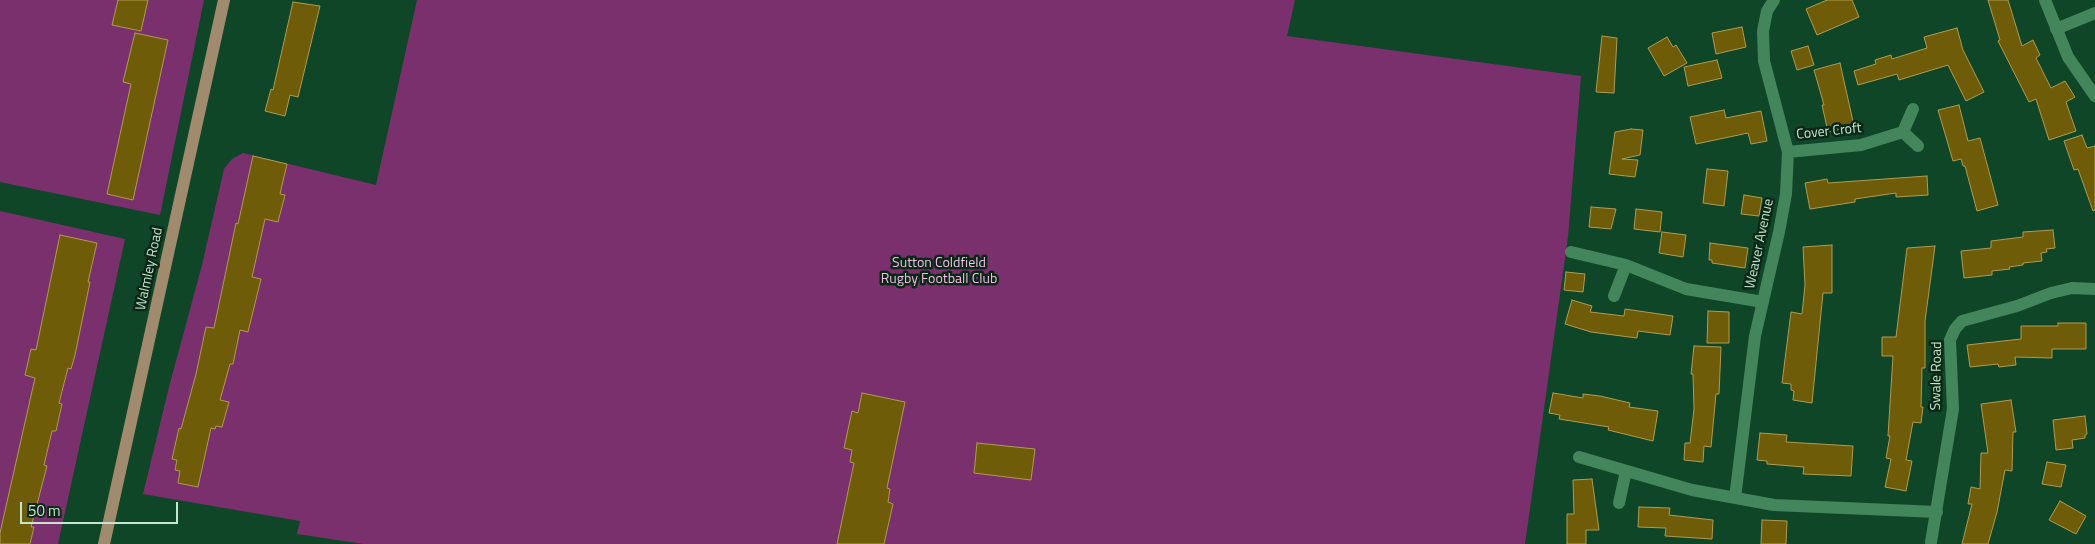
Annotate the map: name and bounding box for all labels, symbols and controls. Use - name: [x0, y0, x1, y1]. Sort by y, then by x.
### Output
- street label: Cover Croft: [1796, 120, 1862, 144]
- street label: Weaver Avenue: [1742, 197, 1778, 291]
- street label: Walmley Road: [133, 226, 167, 312]
- park label: Sutton Coldfield Rugby Football Club: [881, 256, 997, 288]
- street label: Swale Road: [1928, 341, 1946, 411]
- scale bar: [22, 492, 180, 524]
- text: 50 m: [28, 499, 61, 522]

